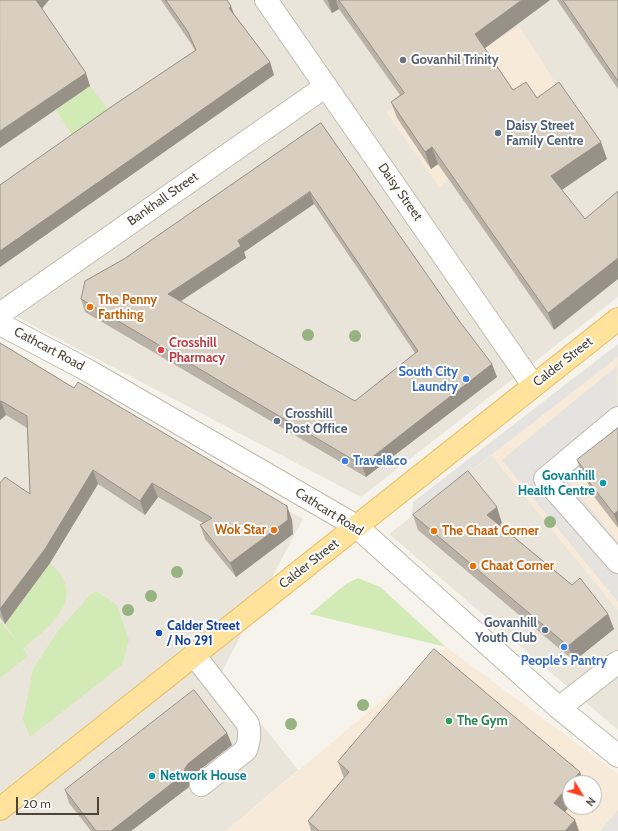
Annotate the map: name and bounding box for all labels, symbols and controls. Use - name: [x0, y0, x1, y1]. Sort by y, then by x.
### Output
- place label: Govanhil Trinity: [411, 52, 499, 68]
- marker: Govanhil Trinity: [398, 55, 408, 65]
- place label: Daisy Street Family Centre: [506, 118, 583, 149]
- marker: Daisy Street Family Centre: [493, 128, 503, 138]
- street label: Daisy Street: [375, 160, 425, 224]
- street label: Bankhall Street: [125, 169, 201, 229]
- place label: The Penny Farthing: [98, 292, 157, 323]
- marker: The Penny Farthing: [85, 302, 95, 312]
- street label: Cathcart Road: [11, 324, 87, 374]
- street label: Calder Street: [530, 334, 596, 390]
- place label: Crosshill Pharmacy: [169, 335, 225, 366]
- marker: Crosshill Pharmacy: [156, 345, 166, 355]
- place label: South City Laundry: [399, 364, 458, 395]
- marker: South City Laundry: [461, 374, 471, 384]
- place label: Crosshill Post Office: [285, 406, 347, 437]
- marker: Crosshill Post Office: [272, 416, 282, 426]
- place label: Travel&co: [353, 453, 407, 469]
- marker: Travel&co: [340, 456, 350, 466]
- place label: Govanhill Health Centre: [518, 468, 595, 499]
- marker: Govanhill Health Centre: [598, 478, 608, 488]
- street label: Cathcart Road: [292, 485, 366, 539]
- place label: Wok Star: [215, 522, 266, 538]
- place label: The Chaat Corner: [442, 523, 539, 539]
- marker: Wok Star: [269, 525, 279, 535]
- marker: The Chaat Corner: [429, 526, 439, 536]
- street label: Calder Street: [276, 536, 342, 592]
- place label: Chaat Corner: [481, 558, 554, 574]
- marker: Chaat Corner: [468, 561, 478, 571]
- place label: Govanhill Youth Club: [475, 615, 537, 646]
- place label: Calder Street / No 291: [167, 618, 240, 649]
- marker: Govanhill Youth Club: [540, 625, 550, 635]
- marker: Calder Street / No 291: [154, 628, 164, 638]
- marker: People’s Pantry: [559, 642, 569, 652]
- place label: People’s Pantry: [521, 653, 607, 669]
- place label: The Gym: [457, 713, 508, 729]
- marker: The Gym: [444, 716, 454, 726]
- place label: Network House: [160, 768, 247, 784]
- marker: Network House: [147, 771, 157, 781]
- north arrow: [562, 775, 602, 815]
- scale bar: [18, 789, 101, 815]
- text: N: [583, 794, 599, 809]
- text: 20 m: [23, 796, 51, 811]

